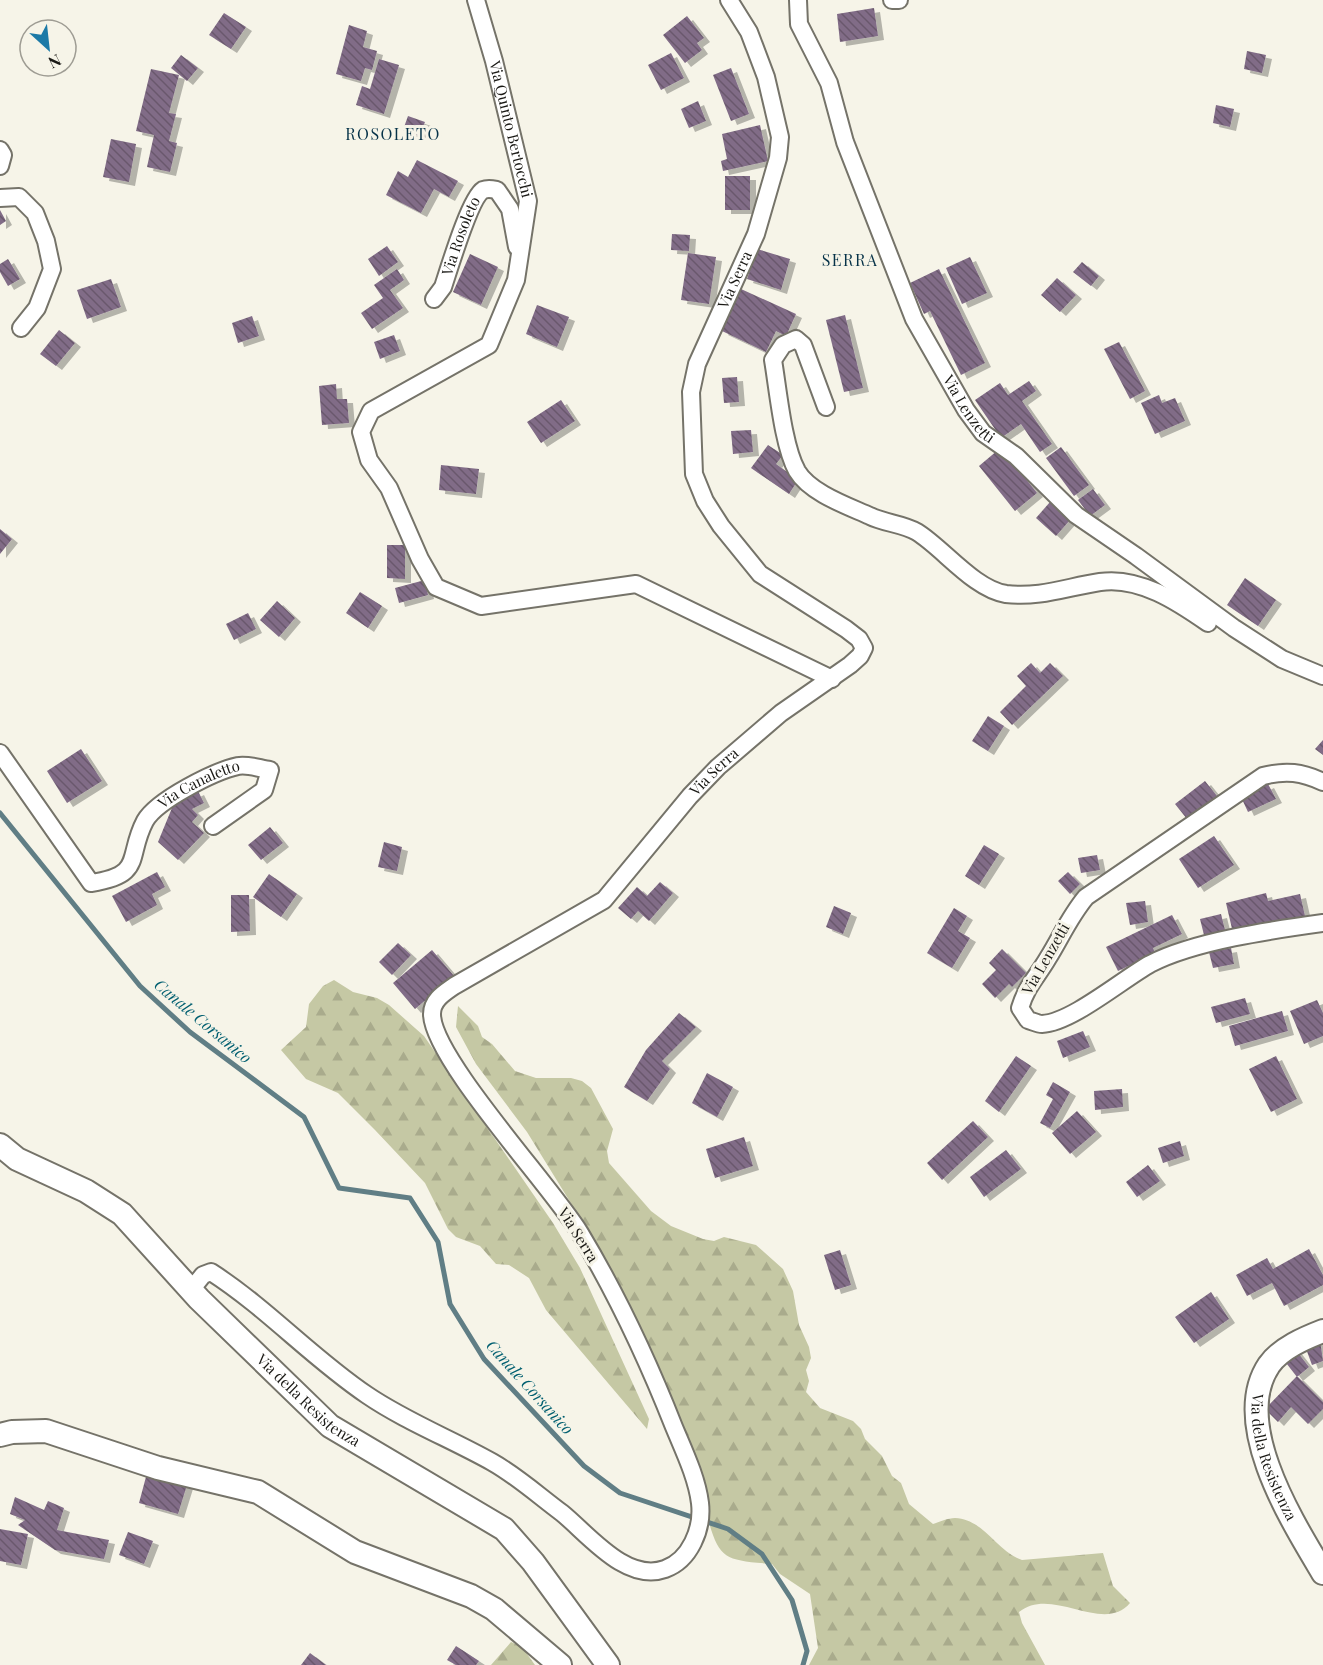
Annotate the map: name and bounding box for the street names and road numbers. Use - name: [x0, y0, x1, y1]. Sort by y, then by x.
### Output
- street label: Via Quinto Bertocchi: [485, 58, 538, 200]
- street label: Via Rosoleto: [436, 193, 484, 279]
- street label: Via Serra: [712, 247, 756, 312]
- street label: Via Lenzetti: [939, 370, 999, 447]
- street label: Via Serra: [684, 742, 743, 800]
- street label: Via Canaletto: [153, 755, 242, 813]
- street label: Via Lenzetti: [1016, 919, 1074, 999]
- street label: Via Serra: [554, 1202, 604, 1266]
- street label: Via della Resistenza: [252, 1348, 365, 1451]
- street label: Via della Resistenza: [1247, 1392, 1302, 1524]

